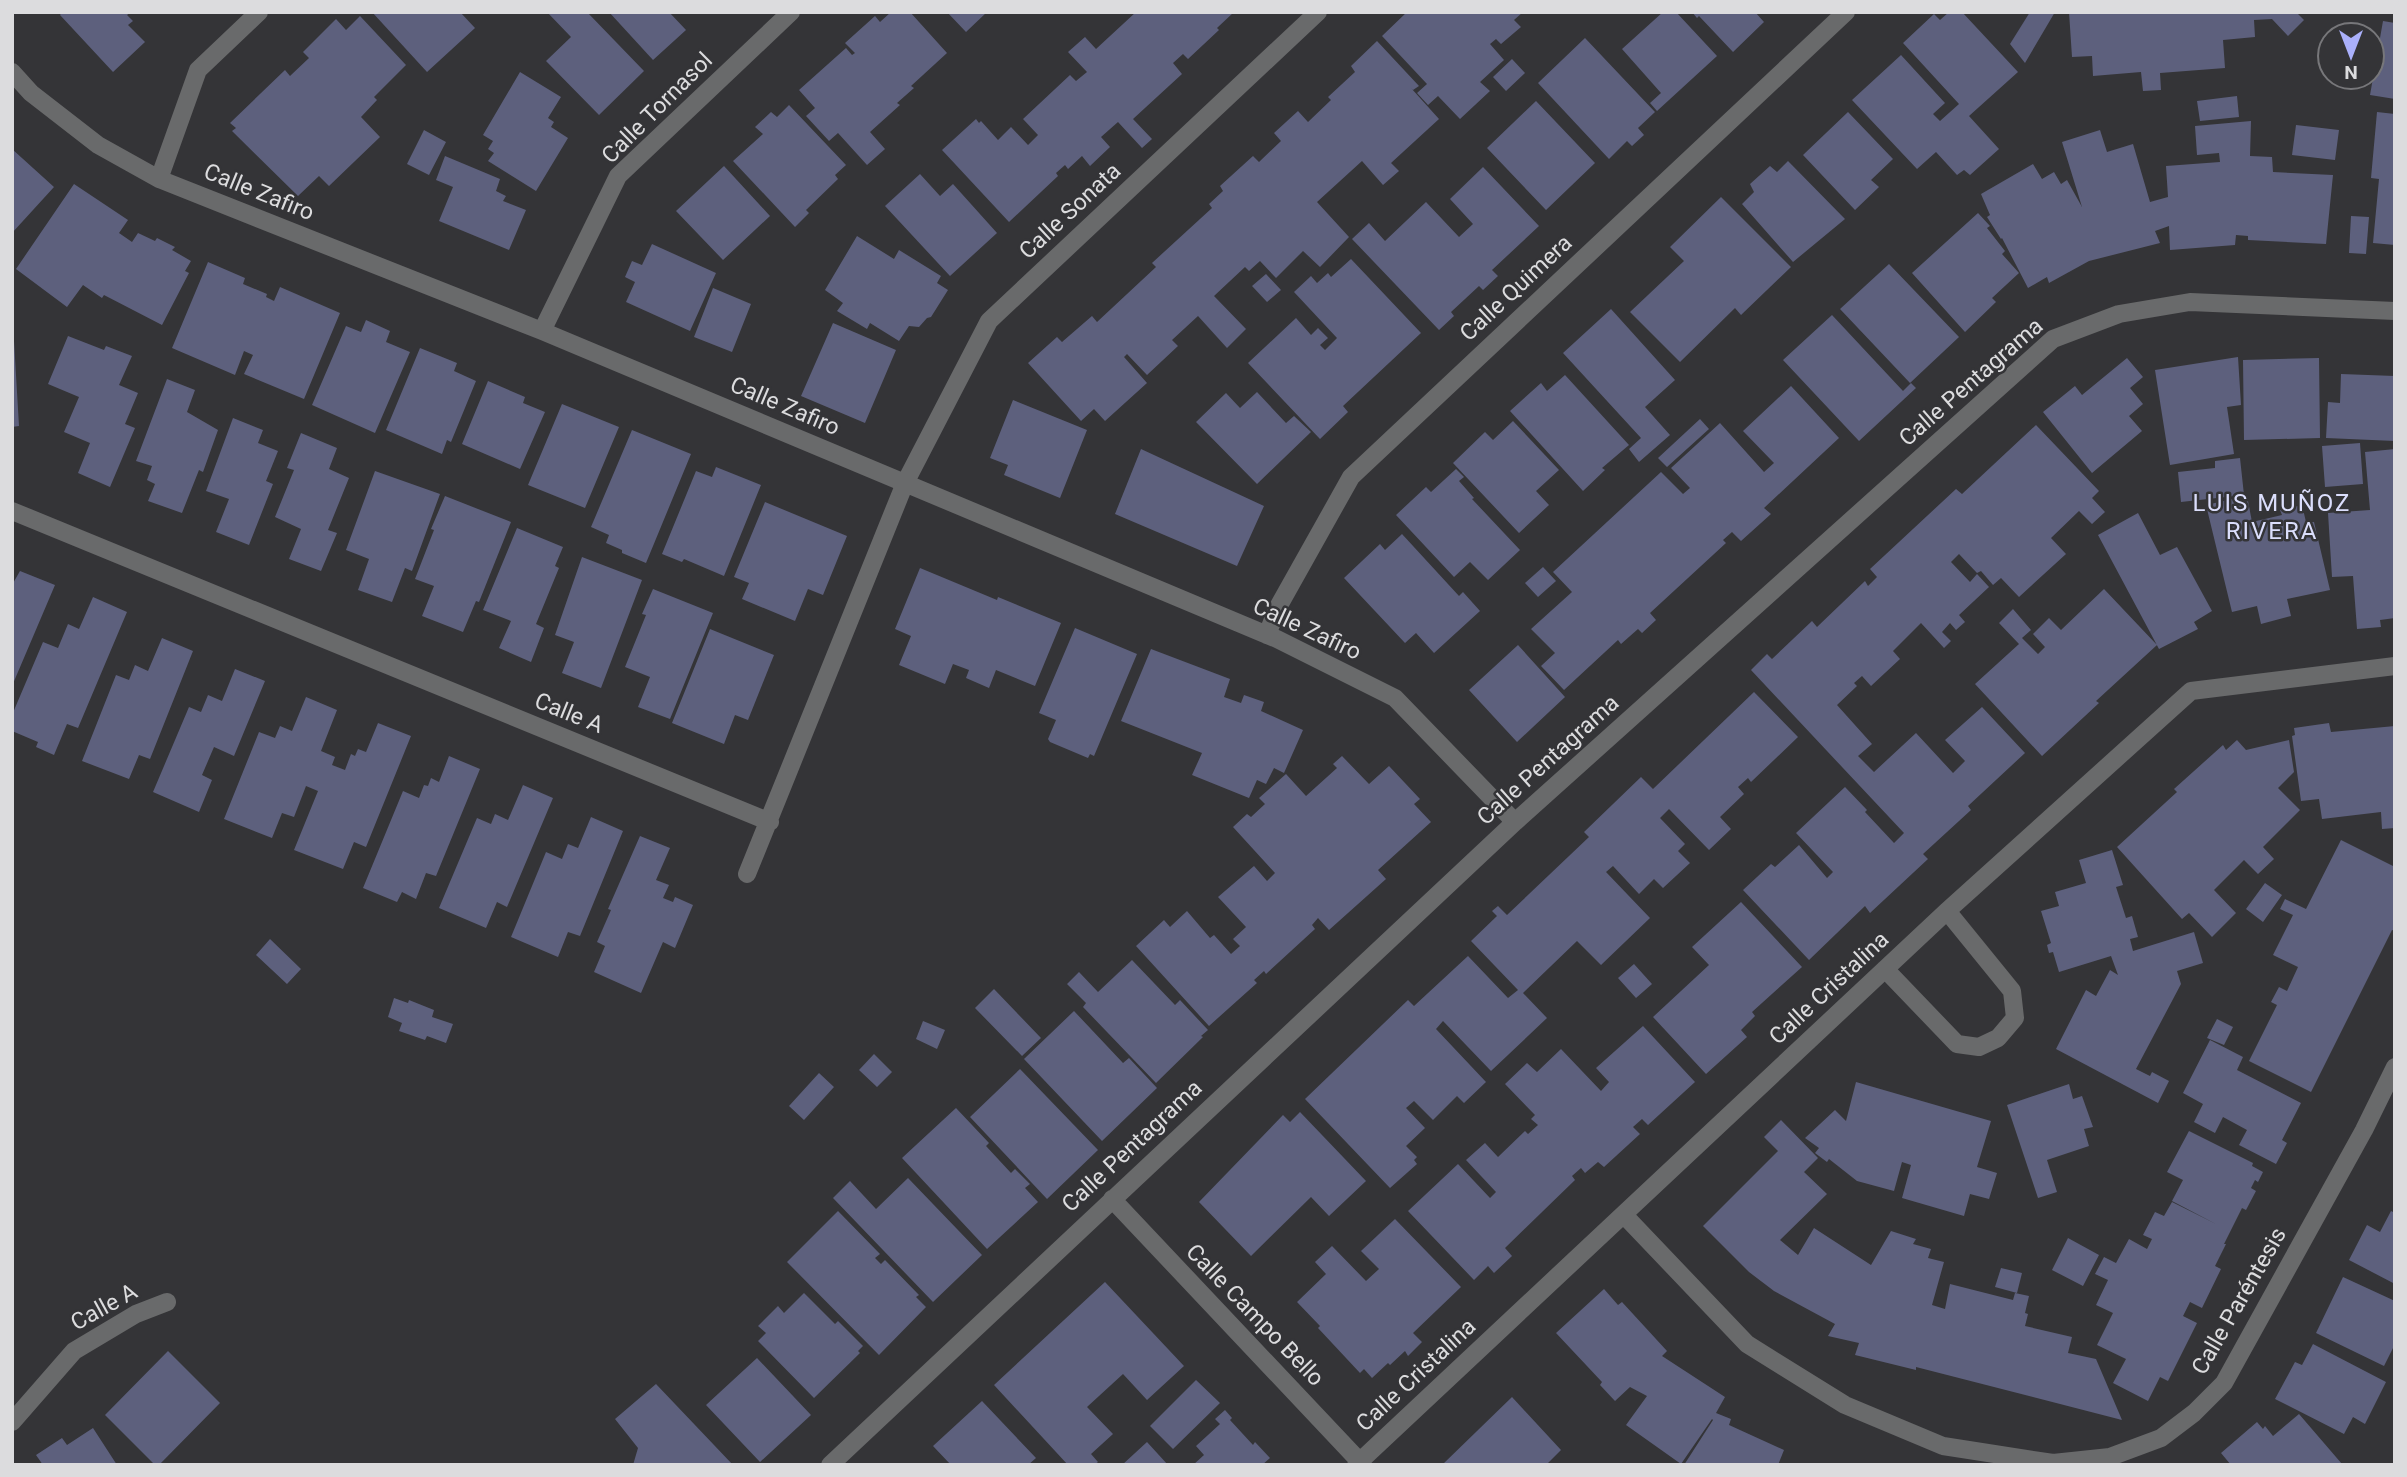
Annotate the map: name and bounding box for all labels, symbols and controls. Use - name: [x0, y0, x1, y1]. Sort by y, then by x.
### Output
- north arrow: [2316, 21, 2386, 91]
- street label: Calle Tornasol: [596, 47, 718, 169]
- text: N: [2344, 61, 2358, 84]
- street label: Calle Sonata: [1014, 157, 1126, 265]
- street label: Calle Zafiro: [200, 158, 318, 226]
- street label: Calle Quimera: [1455, 229, 1577, 347]
- street label: Calle Pentagrama: [1894, 312, 2048, 452]
- street label: Calle Zafiro: [726, 371, 844, 441]
- district label: LUIS MUÑOZ RIVERA: [2193, 489, 2351, 545]
- street label: Calle Zafiro: [1249, 592, 1365, 666]
- street label: Calle A: [531, 687, 607, 739]
- street label: Calle Pentagrama: [1472, 689, 1624, 831]
- street label: Calle Cristalina: [1764, 926, 1894, 1050]
- street label: Calle Pentagrama: [1056, 1074, 1208, 1218]
- street label: Calle Paréntesis: [2186, 1223, 2292, 1379]
- street label: Calle Campo Bello: [1180, 1238, 1330, 1392]
- street label: Calle A: [66, 1278, 142, 1336]
- street label: Calle Cristalina: [1351, 1313, 1481, 1437]

